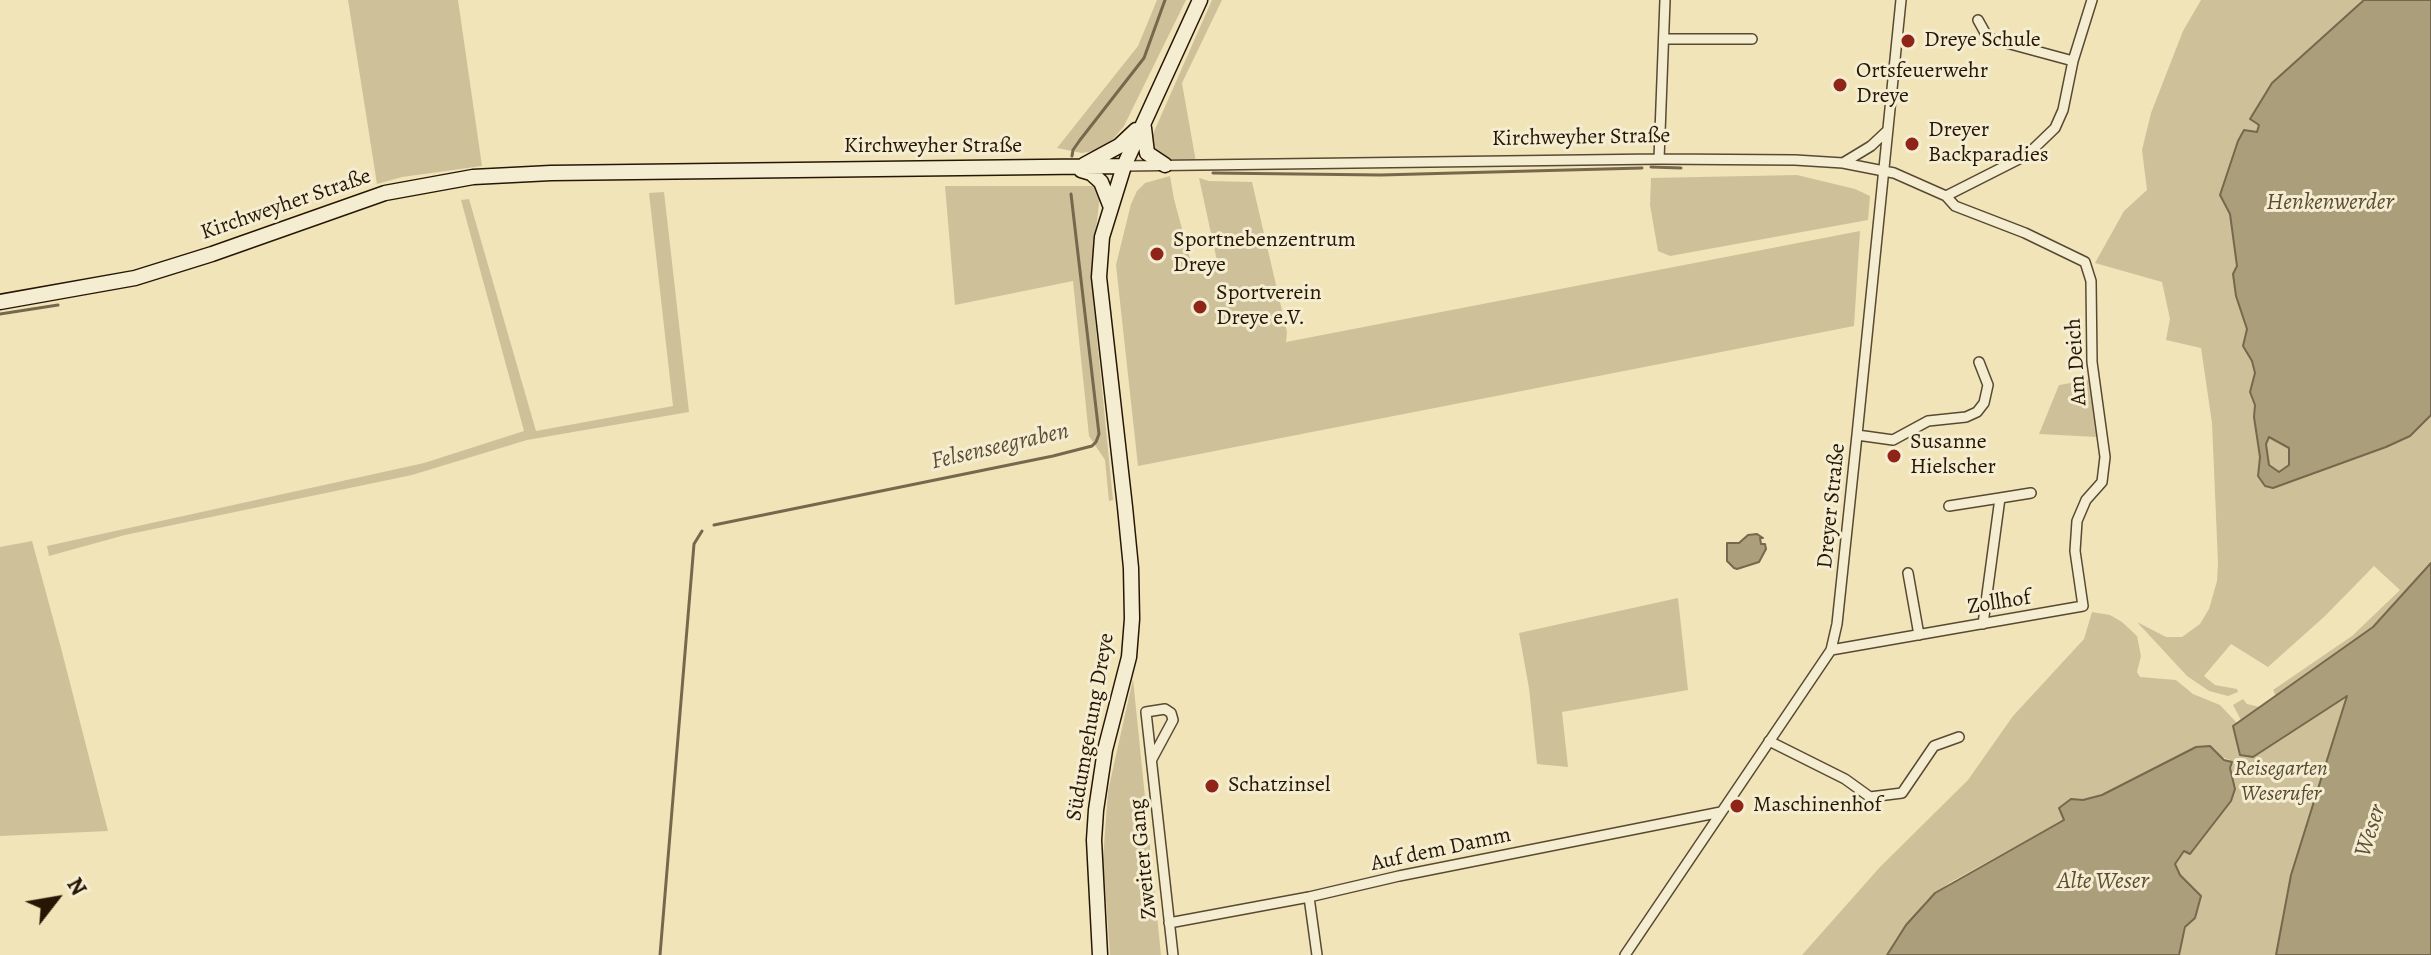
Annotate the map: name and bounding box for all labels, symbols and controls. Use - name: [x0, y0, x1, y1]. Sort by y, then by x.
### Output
- place label: Dreye Schule: [1924, 28, 2041, 54]
- marker: Dreye Schule: [1899, 32, 1917, 50]
- place label: Ortsfeuerwehr Dreye: [1856, 59, 1988, 110]
- marker: Ortsfeuerwehr Dreye: [1831, 76, 1849, 94]
- place label: Dreyer Backparadies: [1928, 118, 2049, 170]
- street label: Kirchweyher Straße: [1492, 123, 1670, 153]
- street label: Kirchweyher Straße: [844, 134, 1022, 160]
- marker: Dreyer Backparadies: [1903, 135, 1921, 153]
- street label: Kirchweyher Straße: [197, 163, 375, 247]
- water label: Henkenwerder: [2266, 189, 2394, 217]
- place label: Sportnebenzentrum Dreye: [1173, 228, 1356, 280]
- marker: Sportnebenzentrum Dreye: [1148, 245, 1166, 263]
- place label: Sportverein Dreye e.V.: [1216, 281, 1322, 332]
- marker: Sportverein Dreye e.V.: [1191, 298, 1209, 316]
- street label: Am Deich: [2061, 317, 2093, 407]
- water label: Felsenseegraben: [928, 417, 1072, 477]
- place label: Susanne Hielscher: [1910, 430, 1996, 482]
- street label: Dreyer Straße: [1812, 442, 1852, 570]
- marker: Susanne Hielscher: [1885, 447, 1903, 465]
- street label: Zollhof: [1965, 585, 2033, 621]
- street label: Südumgehung Dreye: [1061, 631, 1121, 823]
- park label: Reisegarten Weserufer: [2234, 757, 2328, 808]
- place label: Schatzinsel: [1228, 773, 1330, 799]
- marker: Schatzinsel: [1203, 777, 1221, 795]
- place label: Maschinenhof: [1753, 793, 1882, 819]
- street label: Zweiter Gang: [1125, 797, 1163, 921]
- marker: Maschinenhof: [1728, 797, 1746, 815]
- water label: Weser: [2349, 801, 2393, 861]
- street label: Auf dem Damm: [1369, 822, 1513, 878]
- north arrow: [16, 859, 96, 939]
- water label: Alte Weser: [2057, 868, 2149, 896]
- text: N: [60, 872, 94, 901]

